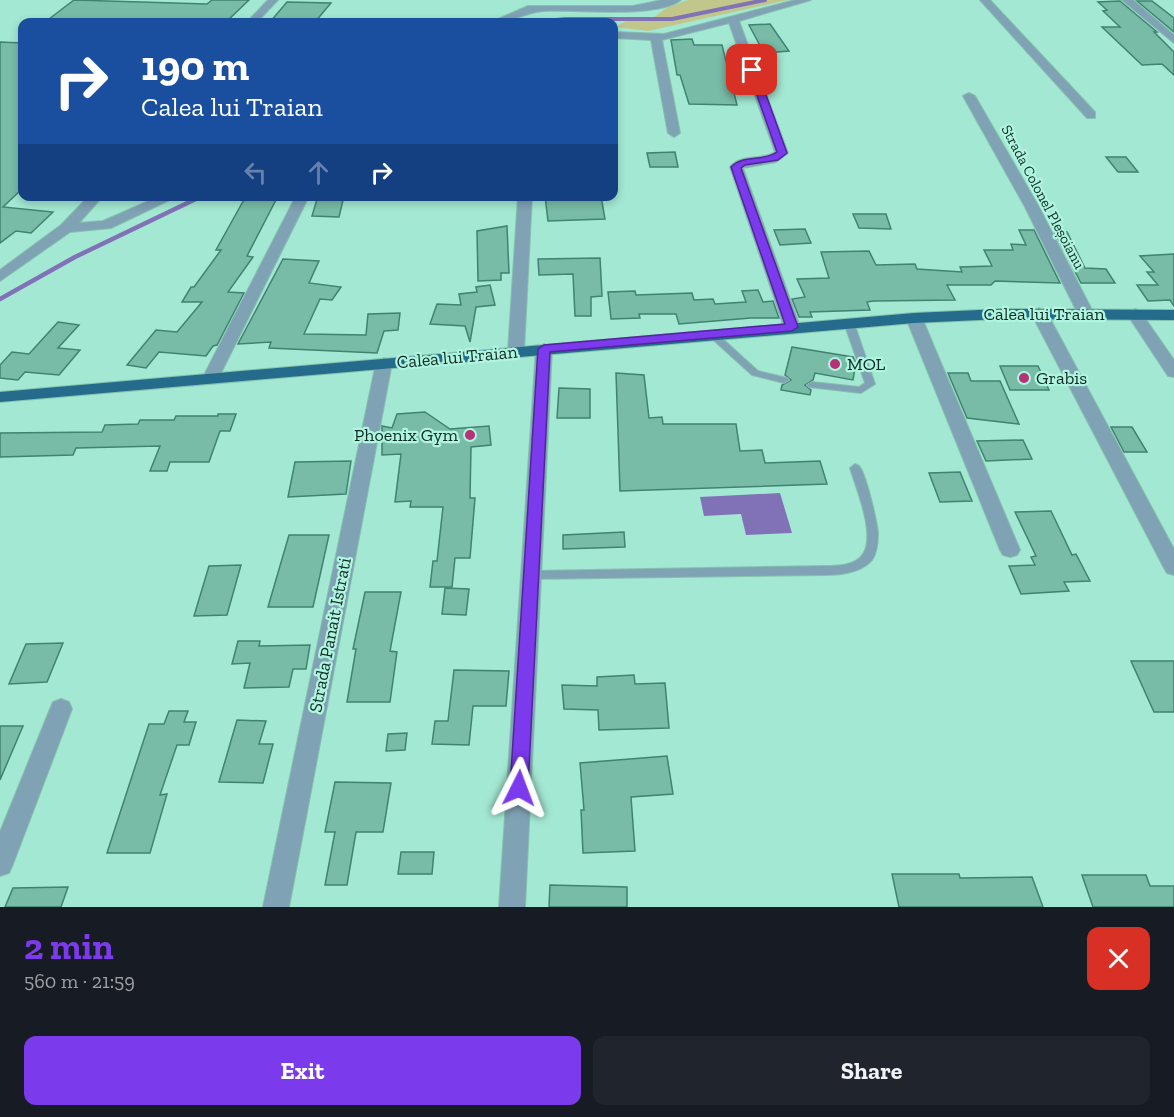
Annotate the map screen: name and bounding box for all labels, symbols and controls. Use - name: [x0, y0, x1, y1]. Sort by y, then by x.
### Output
- text: 190 m: [141, 40, 249, 91]
- icon: right: [42, 42, 120, 120]
- pin: [726, 44, 777, 95]
- icon: arrive: [735, 53, 768, 86]
- text: Calea lui Traian: [141, 91, 323, 123]
- street label: Strada Colonel Pleșoianu: [997, 122, 1089, 273]
- icon: left: [239, 156, 272, 189]
- icon: ahead: [302, 156, 335, 189]
- icon: right: [365, 156, 398, 189]
- street label: Calea lui Traian: [983, 303, 1105, 325]
- street label: Calea lui Traian: [396, 341, 519, 373]
- place label: MOL: [847, 353, 886, 375]
- marker: MOL: [828, 357, 842, 371]
- place label: Grabis: [1036, 367, 1087, 389]
- marker: Grabis: [1017, 371, 1031, 385]
- place label: Phoenix Gym: [354, 424, 458, 446]
- marker: Phoenix Gym: [463, 428, 477, 442]
- street label: Strada Panait Istrati: [304, 556, 356, 714]
- position arrow: [487, 756, 551, 820]
- text: 2 min: [24, 925, 114, 968]
- button: close: [1087, 927, 1150, 990]
- text: 560 m · 21:59: [24, 969, 135, 993]
- button: Exit: [24, 1036, 581, 1105]
- button: Share: [593, 1036, 1150, 1105]

